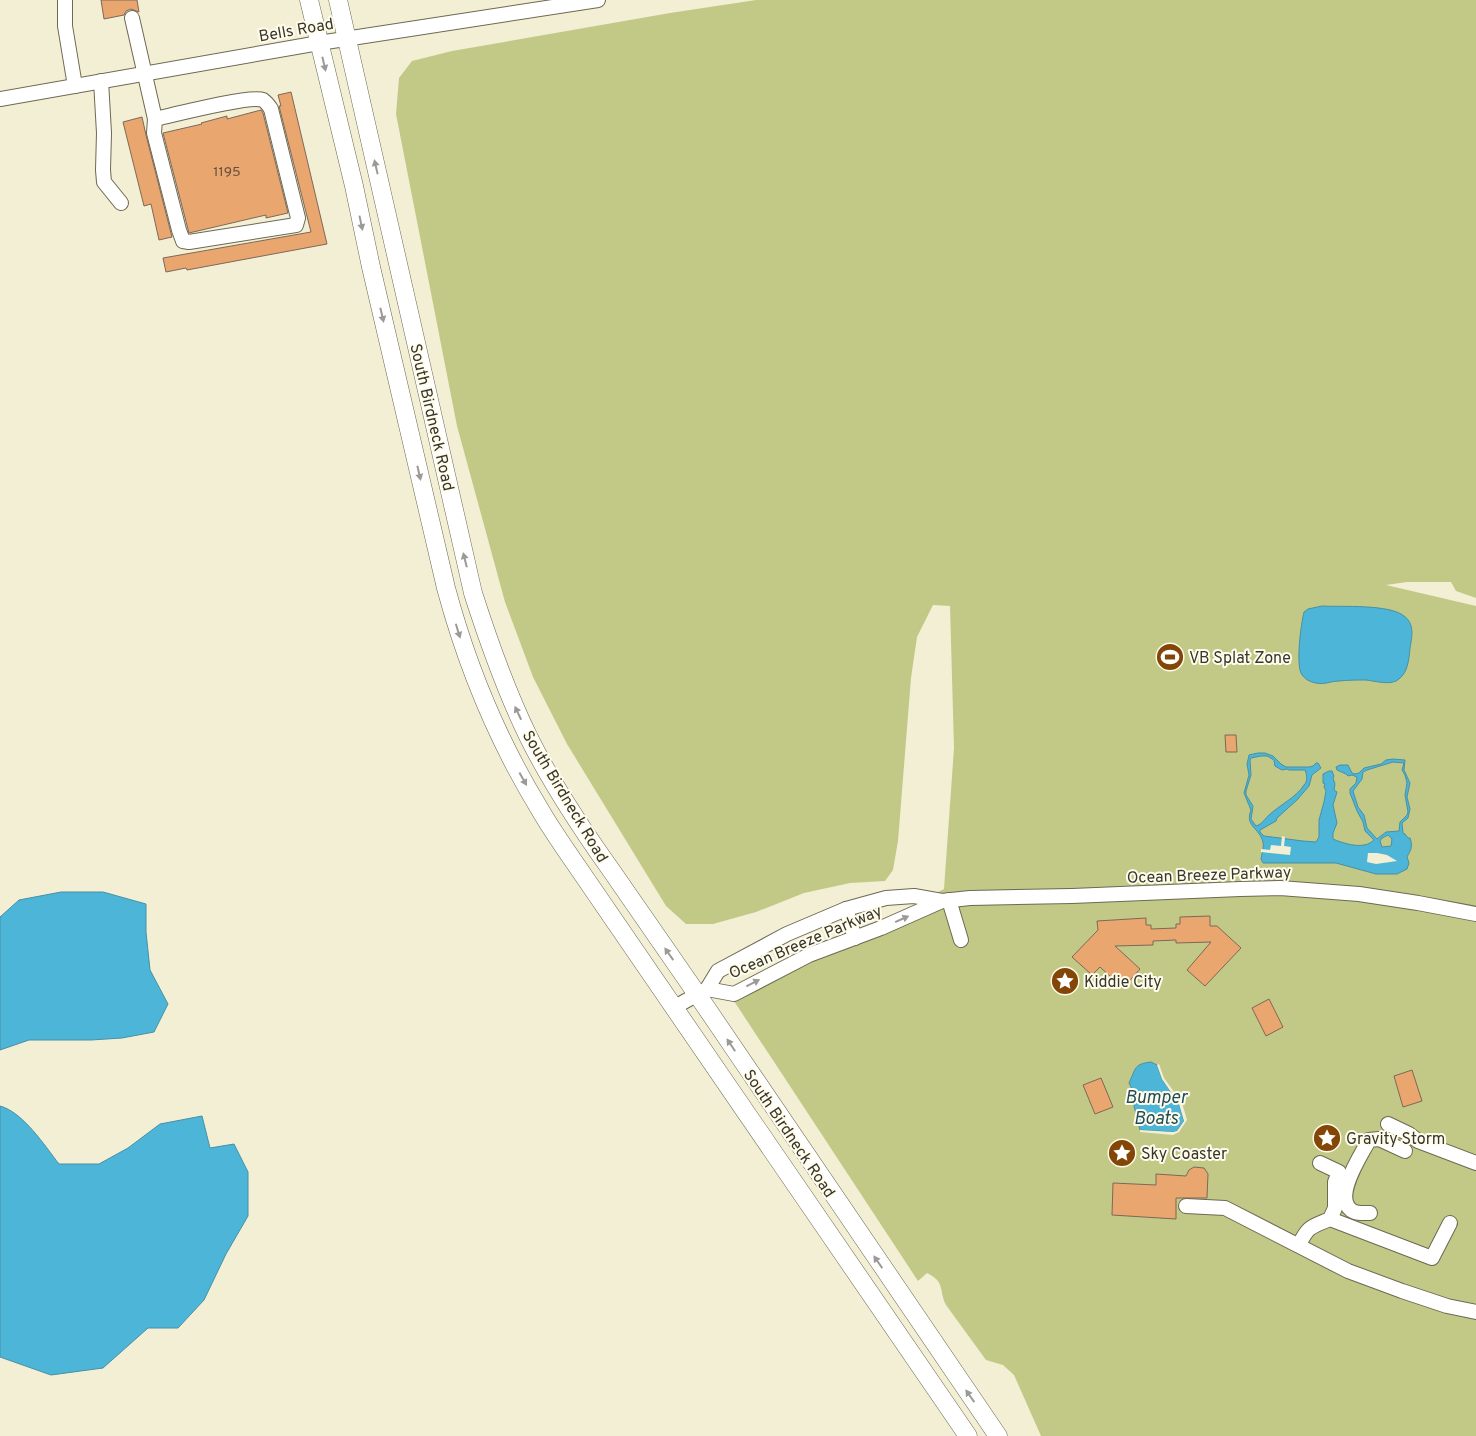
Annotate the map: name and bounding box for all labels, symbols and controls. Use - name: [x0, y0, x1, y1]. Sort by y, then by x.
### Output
- street label: Bells Road: [257, 15, 335, 47]
- one-way arrow: [320, 57, 328, 72]
- one-way arrow: [371, 158, 379, 174]
- house number: 1195: [213, 164, 241, 181]
- one-way arrow: [358, 215, 366, 231]
- one-way arrow: [378, 307, 386, 322]
- street label: South Birdneck Road: [404, 342, 458, 493]
- one-way arrow: [415, 466, 423, 481]
- one-way arrow: [461, 552, 469, 567]
- one-way arrow: [454, 624, 462, 639]
- sports icon: VB Splat Zone: [1155, 642, 1185, 672]
- place label: VB Splat Zone: [1189, 649, 1291, 669]
- one-way arrow: [513, 706, 521, 720]
- street label: South Birdneck Road: [517, 727, 612, 867]
- one-way arrow: [519, 772, 527, 787]
- street label: Ocean Breeze Parkway: [1127, 863, 1292, 889]
- street label: Ocean Breeze Parkway: [726, 902, 885, 984]
- one-way arrow: [895, 914, 909, 922]
- one-way arrow: [664, 947, 674, 961]
- place icon: Kiddie City: [1050, 966, 1080, 996]
- place label: Kiddie City: [1084, 973, 1162, 993]
- one-way arrow: [746, 979, 760, 987]
- one-way arrow: [726, 1039, 736, 1052]
- street label: South Birdneck Road: [738, 1066, 839, 1202]
- water label: Bumper Boats: [1125, 1087, 1189, 1131]
- place icon: Gravity Storm: [1312, 1123, 1342, 1153]
- place label: Gravity Storm: [1346, 1130, 1445, 1150]
- place icon: Sky Coaster: [1107, 1138, 1137, 1168]
- place label: Sky Coaster: [1141, 1145, 1227, 1165]
- one-way arrow: [873, 1255, 883, 1269]
- one-way arrow: [965, 1389, 975, 1403]

